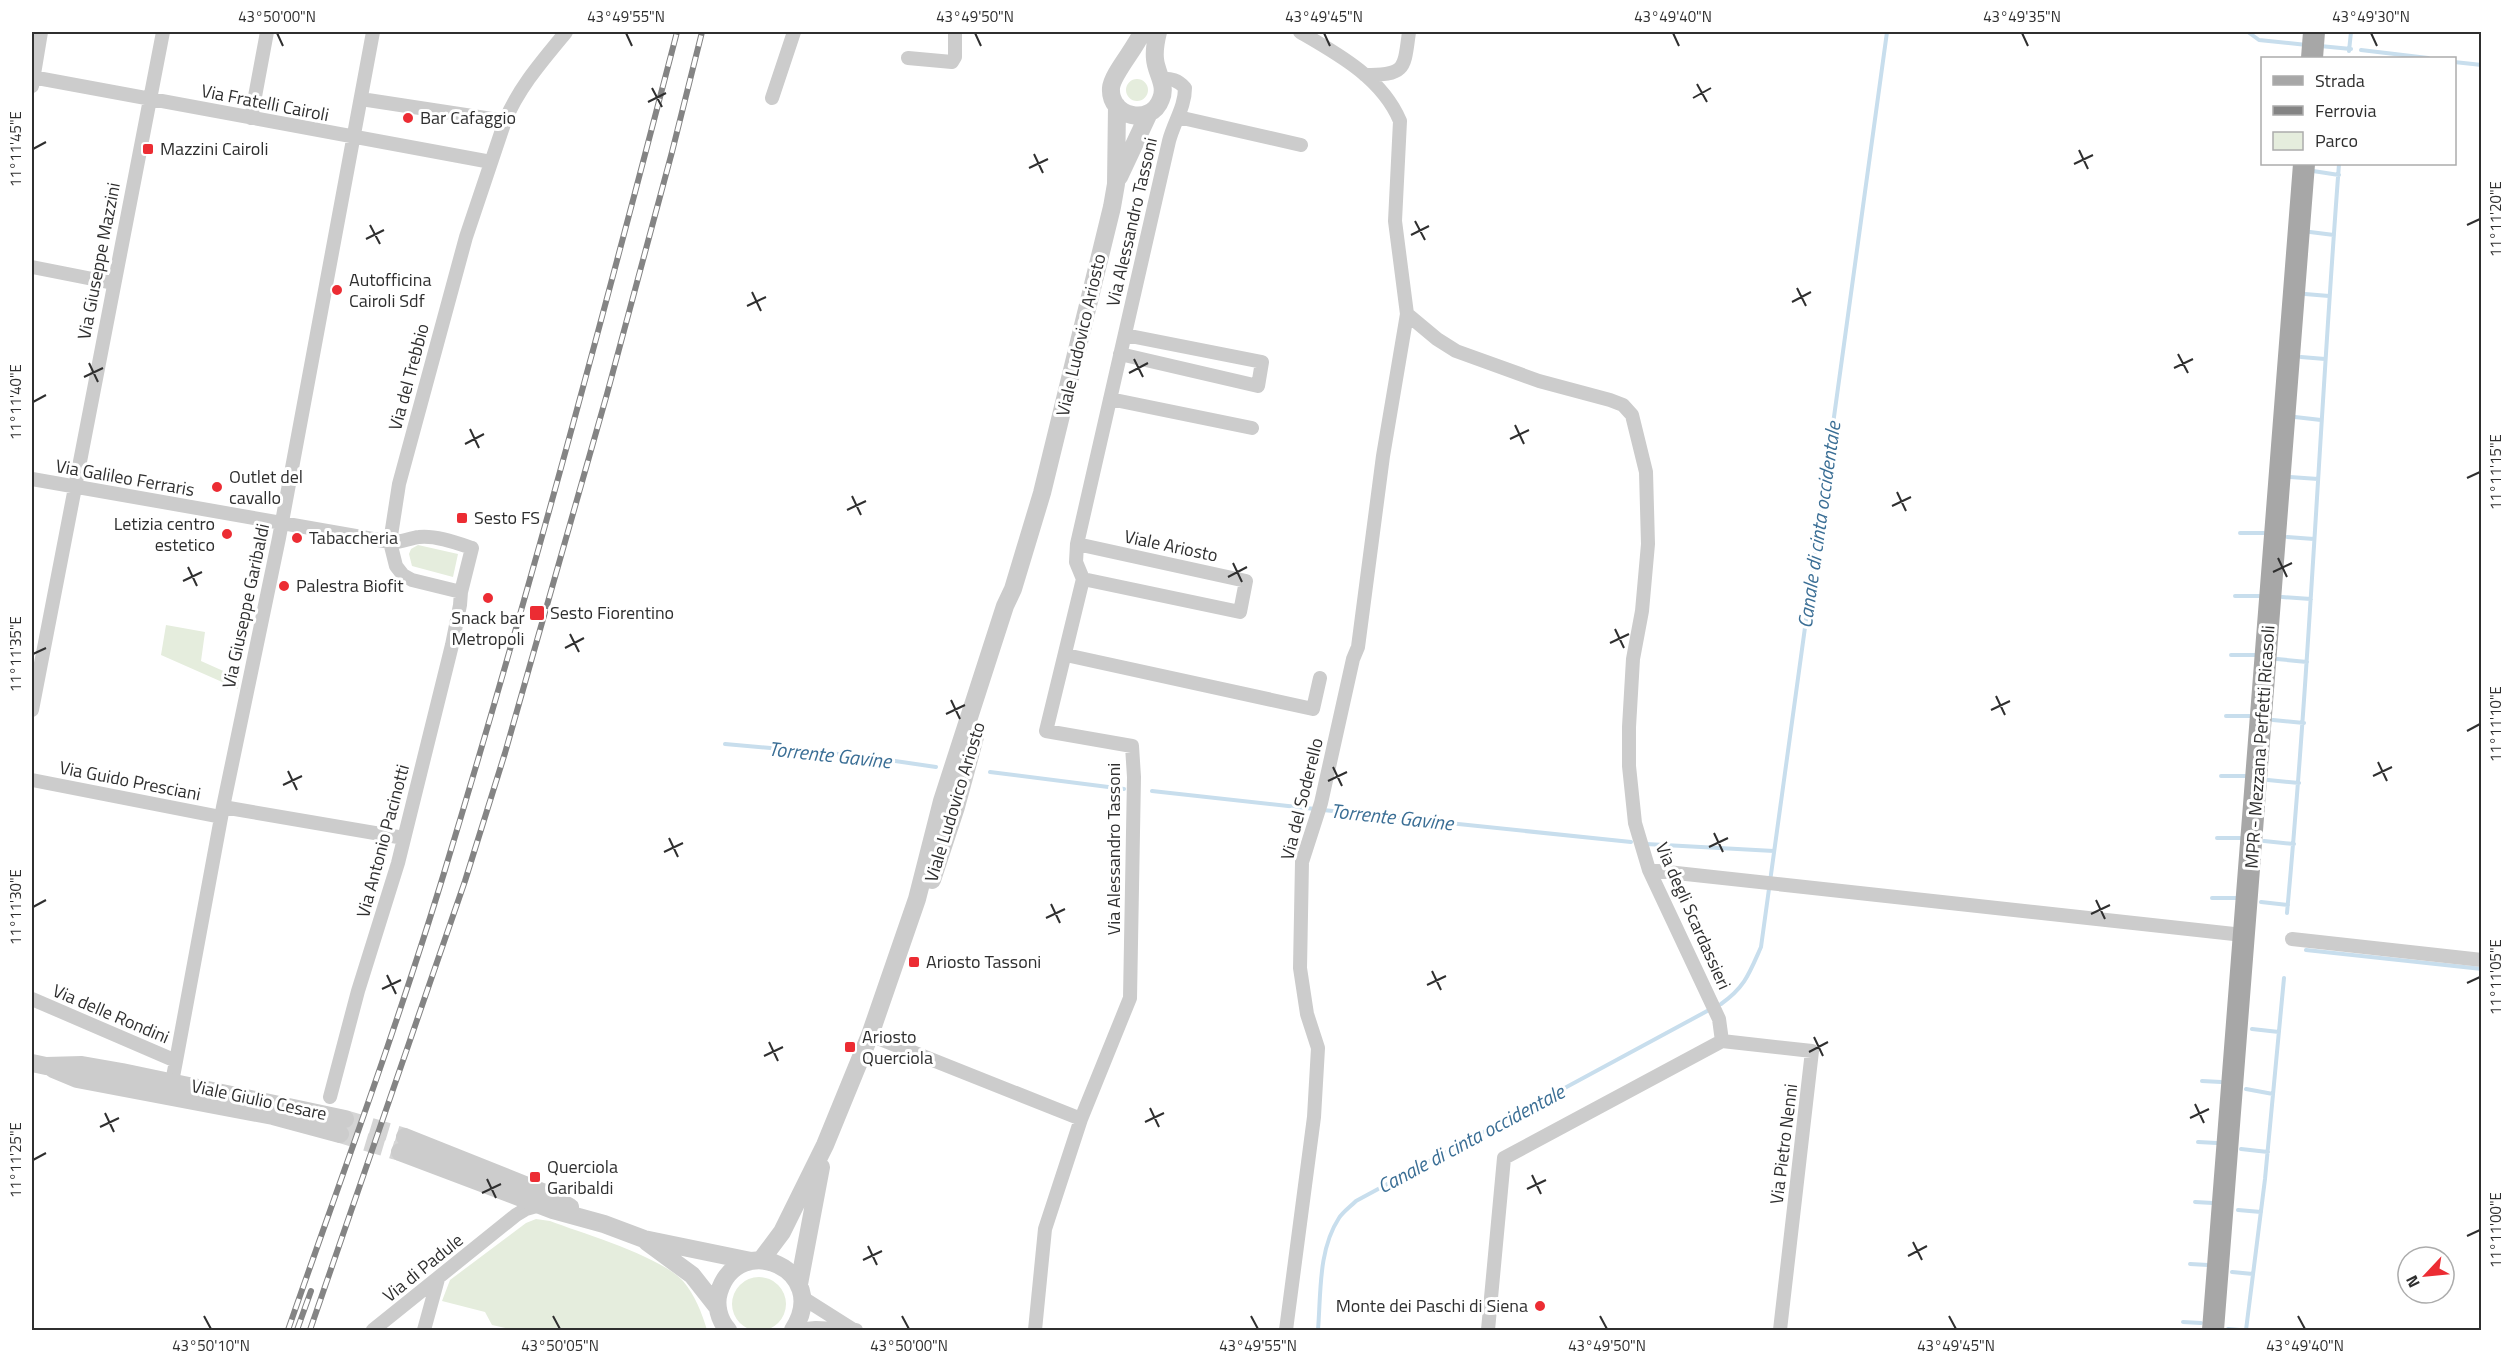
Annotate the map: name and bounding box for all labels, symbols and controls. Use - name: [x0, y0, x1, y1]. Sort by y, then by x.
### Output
- text: 43°50'00"N: [238, 5, 316, 28]
- text: 43°49'55"N: [587, 5, 665, 28]
- text: 43°49'50"N: [936, 5, 1014, 28]
- text: 43°49'45"N: [1285, 5, 1363, 28]
- text: 43°49'40"N: [1634, 5, 1712, 28]
- text: 43°49'35"N: [1983, 5, 2061, 28]
- text: 43°49'30"N: [2332, 5, 2410, 28]
- legend: [2261, 57, 2456, 165]
- text: Strada: [2315, 67, 2365, 94]
- street label: Via Fratelli Cairoli: [199, 77, 331, 128]
- text: Ferrovia: [2315, 97, 2376, 124]
- place label: Bar Cafaggio: [420, 104, 516, 131]
- text: 11°11'45"E: [4, 111, 27, 187]
- marker: Bar Cafaggio: [401, 111, 415, 125]
- text: Parco: [2315, 127, 2358, 154]
- place label: Mazzini Cairoli: [160, 135, 268, 162]
- street label: Via Alessandro Tassoni: [1099, 135, 1164, 309]
- marker: Mazzini Cairoli: [141, 142, 155, 156]
- street label: Via Giuseppe Mazzini: [70, 180, 127, 342]
- text: 11°11'20"E: [2484, 181, 2507, 257]
- street label: Viale Ludovico Ariosto: [1049, 251, 1112, 419]
- place label: Autofficina Cairoli Sdf: [349, 266, 431, 314]
- marker: Autofficina Cairoli Sdf: [330, 283, 344, 297]
- street label: Via del Trebbio: [381, 320, 436, 433]
- text: 11°11'40"E: [4, 364, 27, 440]
- water label: Canale di cinta occidentale: [1789, 418, 1849, 630]
- text: 11°11'15"E: [2484, 434, 2507, 510]
- street label: Via Galileo Ferraris: [54, 452, 197, 503]
- place label: Outlet del cavallo: [229, 463, 303, 511]
- marker: Outlet del cavallo: [210, 480, 224, 494]
- place label: Sesto FS: [474, 504, 540, 531]
- place label: Letizia centro estetico: [114, 510, 215, 558]
- marker: Sesto FS: [455, 511, 469, 525]
- street label: Via Giuseppe Garibaldi: [215, 521, 276, 691]
- street label: Viale Ariosto: [1122, 522, 1220, 569]
- place label: Tabaccheria: [309, 524, 398, 551]
- marker: Letizia centro estetico: [220, 527, 234, 541]
- marker: Tabaccheria: [290, 531, 304, 545]
- place label: Palestra Biofit: [296, 572, 404, 599]
- marker: Palestra Biofit: [277, 579, 291, 593]
- marker: Snack bar Metropoli: [481, 591, 495, 605]
- place label: Sesto Fiorentino: [550, 599, 674, 626]
- place label: Snack bar Metropoli: [451, 604, 525, 652]
- marker: Sesto Fiorentino: [528, 604, 546, 622]
- text: 11°11'35"E: [4, 616, 27, 692]
- street label: MPR - Mezzana Perfetti Ricasoli: [2238, 624, 2281, 870]
- text: 11°11'10"E: [2484, 686, 2507, 762]
- street label: Viale Ludovico Ariosto: [917, 719, 992, 885]
- water label: Torrente Gavine: [767, 733, 895, 777]
- street label: Via del Soderello: [1273, 735, 1330, 863]
- street label: Via Guido Presciani: [57, 754, 203, 807]
- street label: Via Antonio Pacinotti: [349, 761, 416, 921]
- street label: Via Alessandro Tassoni: [1100, 763, 1127, 935]
- water label: Torrente Gavine: [1329, 795, 1457, 839]
- street label: Via degli Scardassieri: [1649, 838, 1738, 994]
- text: 11°11'30"E: [4, 869, 27, 945]
- text: 11°11'05"E: [2484, 939, 2507, 1015]
- place label: Ariosto Tassoni: [926, 948, 1041, 975]
- marker: Ariosto Tassoni: [907, 955, 921, 969]
- street label: Via delle Rondini: [49, 977, 174, 1050]
- place label: Ariosto Querciola: [862, 1023, 933, 1071]
- marker: Ariosto Querciola: [843, 1040, 857, 1054]
- street label: Viale Giulio Cesare: [189, 1072, 329, 1127]
- water label: Canale di cinta occidentale: [1372, 1075, 1572, 1201]
- street label: Via Pietro Nenni: [1763, 1082, 1804, 1206]
- text: 11°11'25"E: [4, 1122, 27, 1198]
- place label: Querciola Garibaldi: [547, 1153, 618, 1201]
- marker: Querciola Garibaldi: [528, 1170, 542, 1184]
- text: 11°11'00"E: [2484, 1192, 2507, 1268]
- street label: Via di Padule: [377, 1227, 469, 1309]
- north arrow: [2396, 1245, 2456, 1305]
- text: N: [2399, 1271, 2426, 1292]
- place label: Monte dei Paschi di Siena: [1336, 1292, 1528, 1319]
- marker: Monte dei Paschi di Siena: [1533, 1299, 1547, 1313]
- text: 43°50'10"N: [172, 1334, 250, 1357]
- text: 43°50'05"N: [521, 1334, 599, 1357]
- text: 43°50'00"N: [870, 1334, 948, 1357]
- text: 43°49'55"N: [1219, 1334, 1297, 1357]
- text: 43°49'50"N: [1568, 1334, 1646, 1357]
- text: 43°49'45"N: [1917, 1334, 1995, 1357]
- text: 43°49'40"N: [2266, 1334, 2344, 1357]

